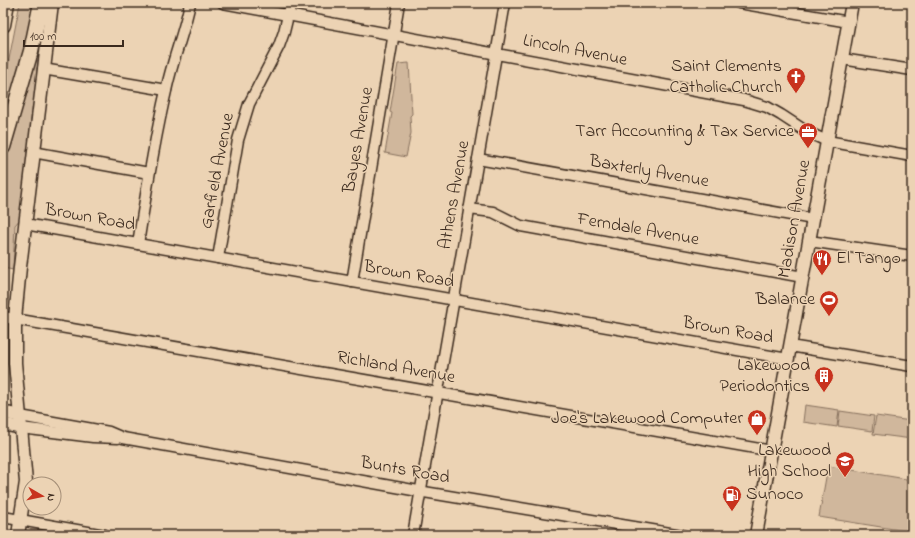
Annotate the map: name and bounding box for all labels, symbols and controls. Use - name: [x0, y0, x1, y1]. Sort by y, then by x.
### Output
- scale bar: [24, 22, 123, 48]
- text: 100 m: [30, 28, 57, 46]
- street label: Lincoln Avenue: [521, 28, 630, 74]
- place label: Saint Clements Catholic Church: [669, 54, 782, 101]
- church icon: Saint Clements Catholic Church: [785, 66, 807, 94]
- street label: Bayes Avenue: [337, 84, 381, 196]
- street label: Garfield Avenue: [194, 110, 242, 231]
- place label: Tarr Accounting & Tax Service: [575, 119, 795, 146]
- office icon: Tarr Accounting & Tax Service: [797, 121, 819, 149]
- street label: Athens Avenue: [433, 138, 478, 251]
- street label: Baxterly Avenue: [586, 149, 712, 195]
- street label: Madison Avenue: [772, 157, 818, 280]
- street label: Brown Road: [42, 197, 137, 239]
- street label: Ferndale Avenue: [574, 206, 702, 254]
- place label: El Tango: [836, 246, 901, 273]
- restaurant icon: El Tango: [811, 248, 833, 276]
- street label: Brown Road: [361, 254, 456, 296]
- place label: Balance: [754, 287, 816, 313]
- sports icon: Balance: [818, 289, 840, 317]
- street label: Brown Road: [680, 310, 775, 352]
- street label: Richland Avenue: [335, 345, 458, 391]
- place label: Lakewood Periodontics: [720, 353, 810, 400]
- building icon: Lakewood Periodontics: [813, 365, 835, 393]
- place label: Joe's Lakewood Computer: [551, 406, 743, 432]
- shop icon: Joe's Lakewood Computer: [746, 408, 768, 436]
- place label: Lakewood High School: [748, 438, 831, 486]
- street label: Bunts Road: [357, 450, 452, 492]
- school or university icon: Lakewood High School: [834, 450, 856, 478]
- north arrow: [22, 476, 62, 516]
- place label: Sunoco: [746, 482, 803, 508]
- fuel station icon: Sunoco: [721, 484, 743, 512]
- text: N: [42, 492, 59, 502]

